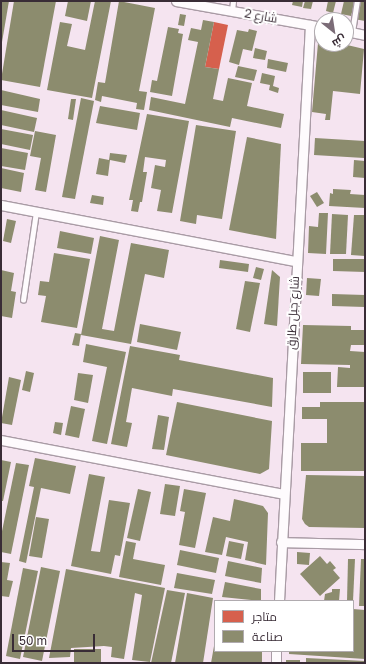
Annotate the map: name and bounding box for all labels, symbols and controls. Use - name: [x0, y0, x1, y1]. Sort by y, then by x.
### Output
- street label: شارع 2: [243, 6, 279, 26]
- north arrow: [314, 12, 354, 52]
- text: ش: [330, 33, 349, 51]
- street label: شارع جبل طارق: [284, 276, 302, 350]
- legend: [214, 600, 354, 652]
- text: متاجر: [252, 609, 277, 624]
- scale bar: [14, 626, 97, 652]
- text: صناعة: [252, 629, 283, 644]
- text: 50 m: [19, 633, 47, 648]

